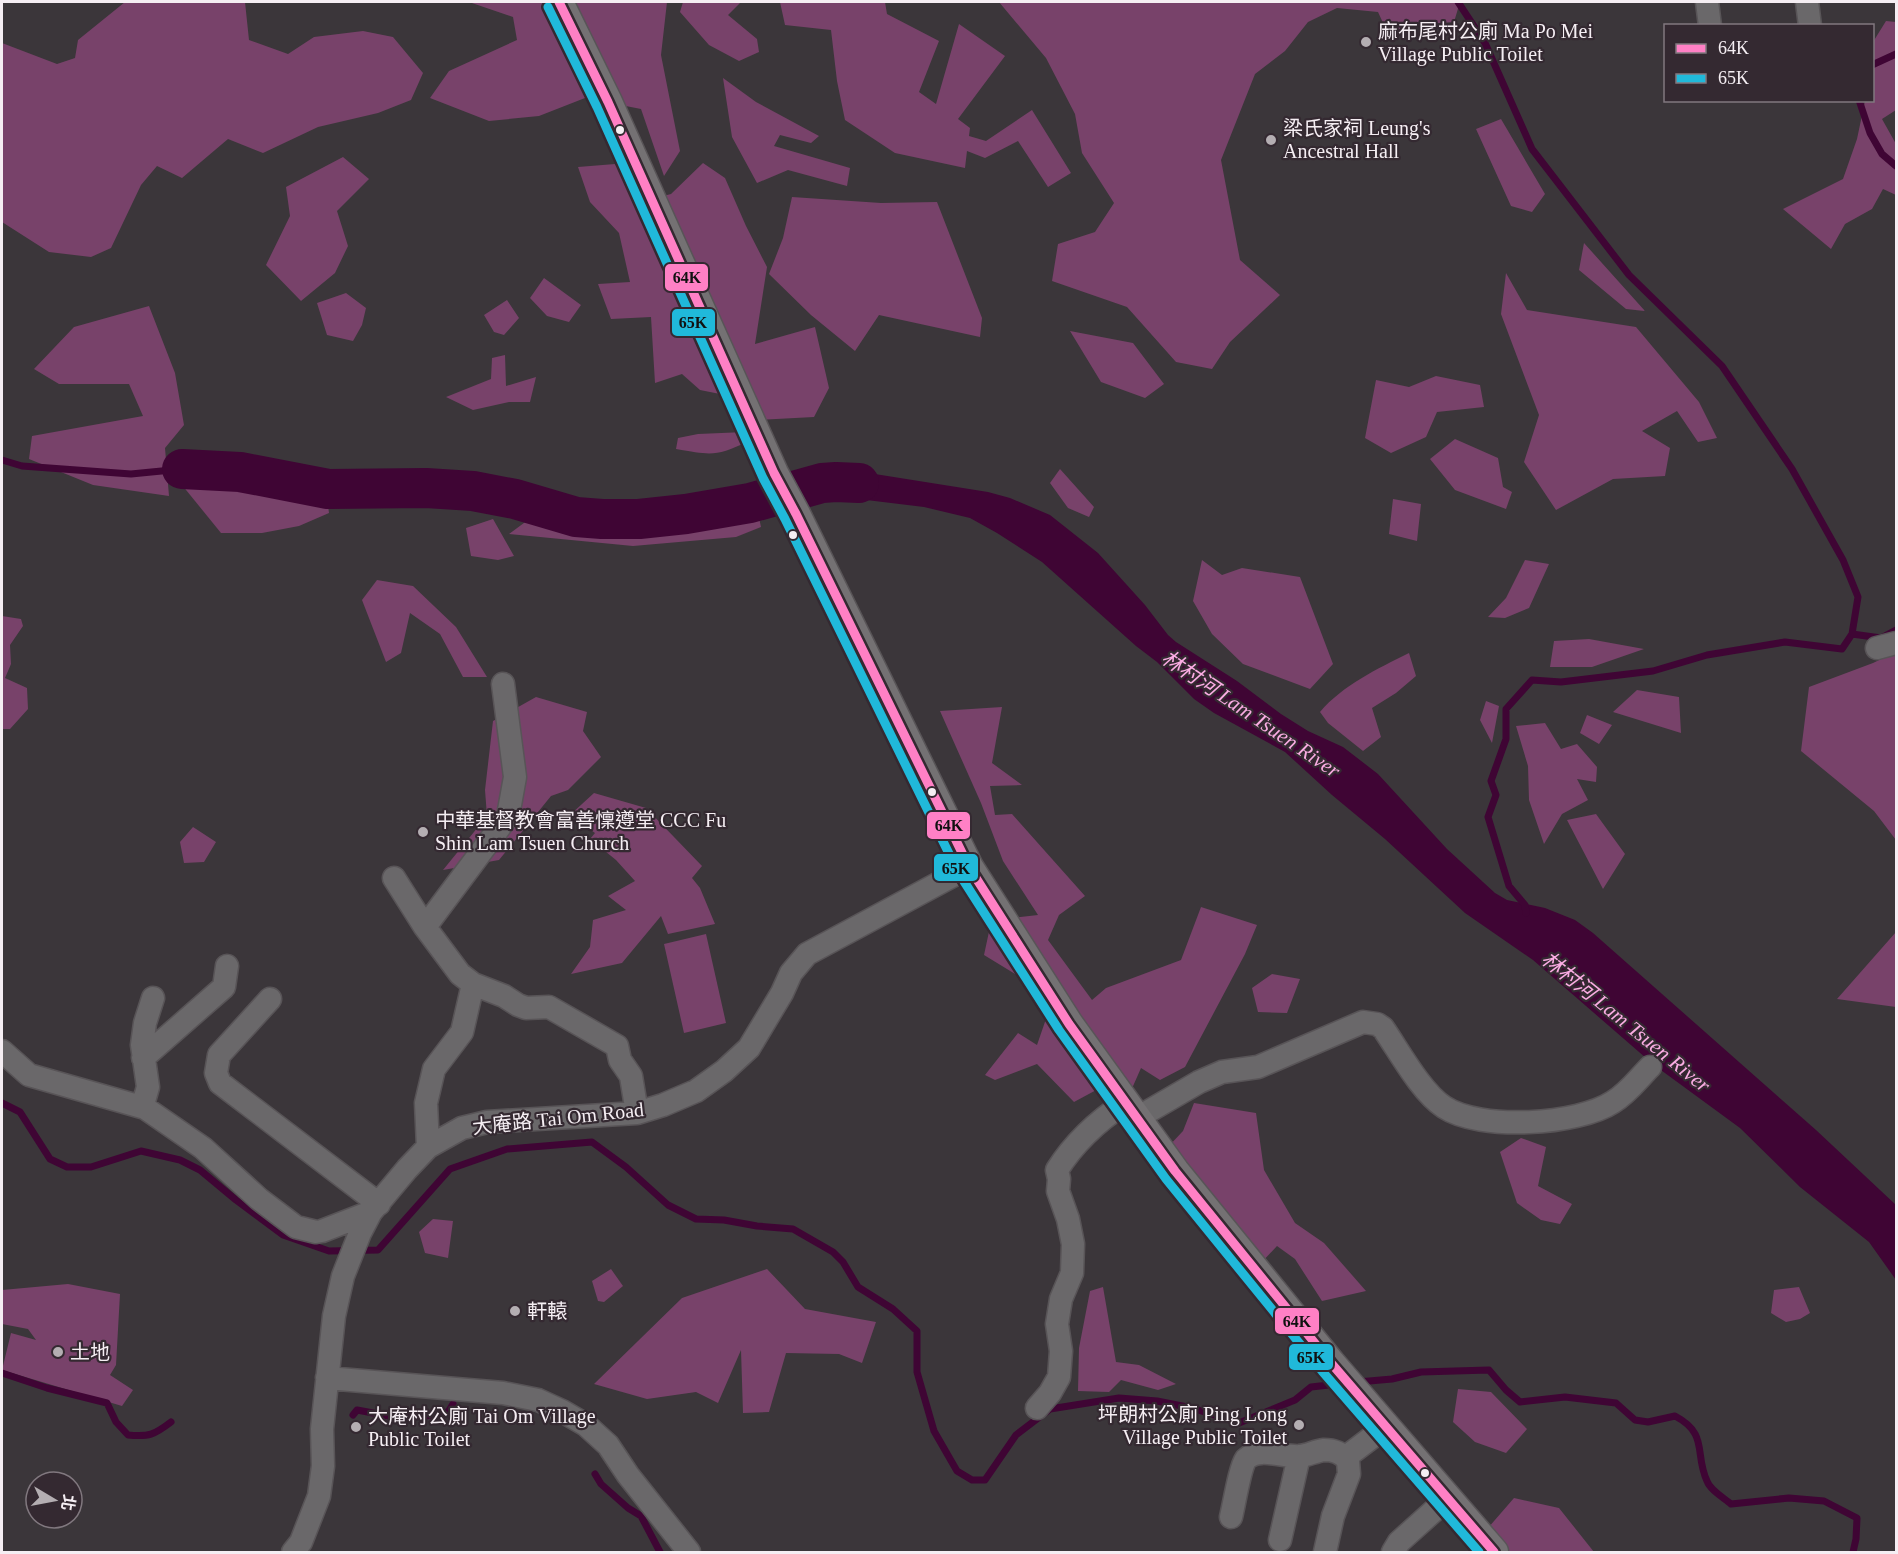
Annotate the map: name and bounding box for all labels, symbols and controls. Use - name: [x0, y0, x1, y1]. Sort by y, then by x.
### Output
- place label: 麻布尾村公廁 Ma Po Mei Village Public Toilet: [1378, 20, 1593, 66]
- legend: [1664, 24, 1874, 102]
- marker: 麻布尾村公廁 Ma Po Mei Village Public Toilet: [1359, 35, 1373, 49]
- text: 64K: [1718, 38, 1749, 58]
- text: 65K: [1718, 68, 1749, 88]
- place label: 梁氏家祠 Leung's Ancestral Hall: [1283, 117, 1431, 162]
- unlabelled marker: [614, 124, 626, 136]
- marker: 梁氏家祠 Leung's Ancestral Hall: [1264, 133, 1278, 147]
- line badge: 64K: [664, 263, 709, 292]
- text: 64K: [673, 269, 702, 286]
- line badge: 65K: [671, 308, 716, 337]
- text: 65K: [679, 314, 708, 331]
- unlabelled marker: [787, 529, 799, 541]
- water label: 林村河 Lam Tsuen River: [1157, 645, 1345, 783]
- unlabelled marker: [926, 786, 938, 798]
- place label: 中華基督教會富善懍遵堂 CCC Fu Shin Lam Tsuen Church: [435, 809, 726, 854]
- line badge: 64K: [926, 811, 971, 840]
- text: 64K: [935, 817, 964, 834]
- marker: 中華基督教會富善懍遵堂 CCC Fu Shin Lam Tsuen Church: [416, 825, 430, 839]
- line badge: 65K: [933, 853, 979, 882]
- text: 65K: [942, 860, 971, 877]
- water label: 林村河 Lam Tsuen River: [1537, 947, 1716, 1098]
- street label: 大庵路 Tai Om Road: [471, 1098, 645, 1138]
- place label: 軒轅: [527, 1300, 567, 1322]
- marker: 軒轅: [508, 1304, 522, 1318]
- line badge: 64K: [1274, 1307, 1320, 1335]
- text: 64K: [1283, 1313, 1312, 1330]
- place label: 土地: [70, 1341, 110, 1363]
- line badge: 65K: [1288, 1343, 1334, 1371]
- marker: 土地: [51, 1345, 65, 1359]
- text: 65K: [1297, 1349, 1326, 1366]
- place label: 坪朗村公廁 Ping Long Village Public Toilet: [1098, 1403, 1287, 1449]
- place label: 大庵村公廁 Tai Om Village Public Toilet: [368, 1405, 596, 1450]
- marker: 坪朗村公廁 Ping Long Village Public Toilet: [1292, 1418, 1306, 1432]
- marker: 大庵村公廁 Tai Om Village Public Toilet: [349, 1420, 363, 1434]
- unlabelled marker: [1419, 1467, 1431, 1479]
- north arrow: [24, 1470, 84, 1530]
- text: 北: [59, 1493, 78, 1512]

